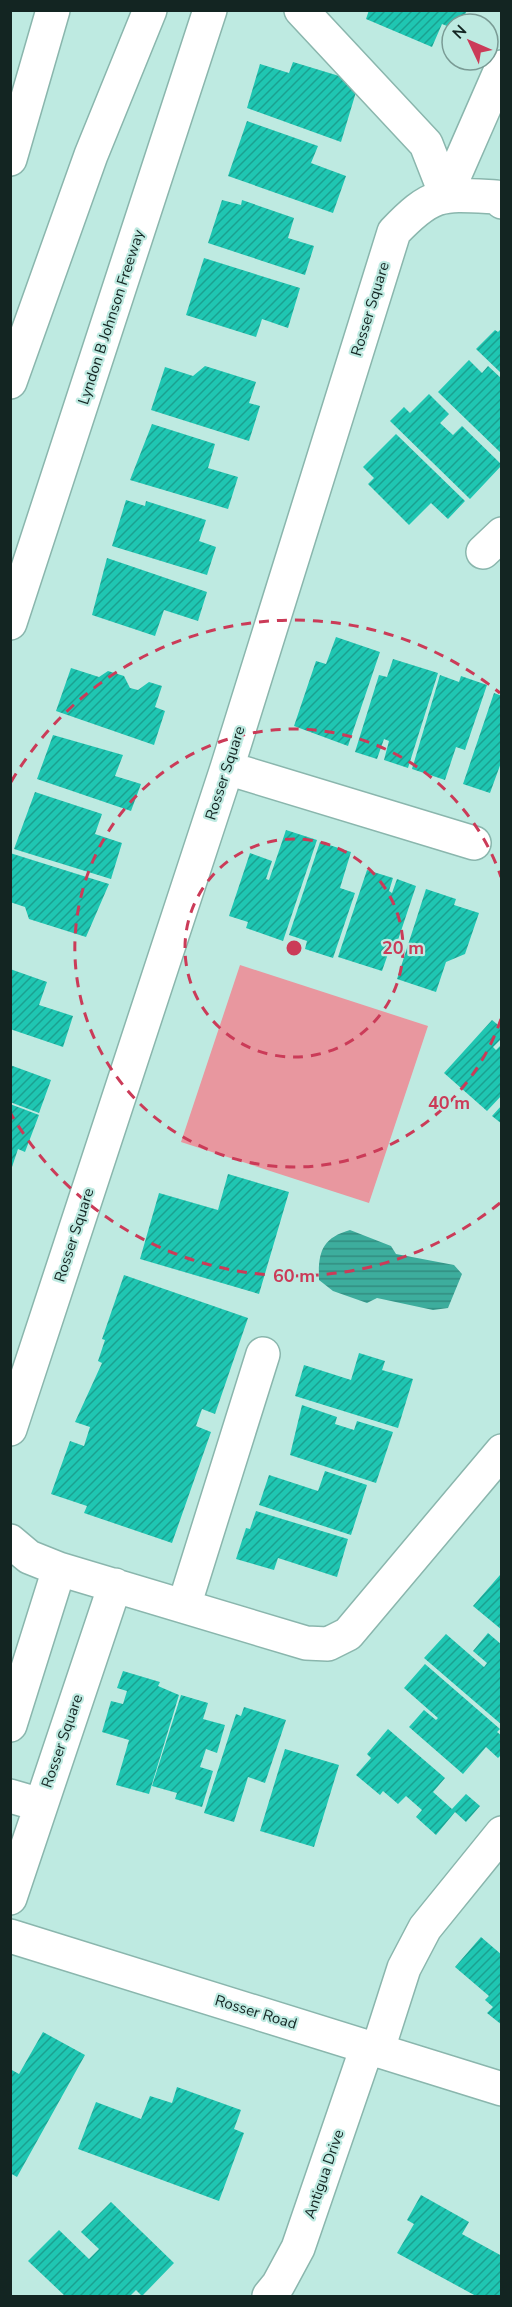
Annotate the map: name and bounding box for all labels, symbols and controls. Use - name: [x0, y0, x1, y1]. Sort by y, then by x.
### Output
- north arrow: [440, 12, 500, 72]
- text: N: [448, 20, 472, 44]
- street label: Lyndon B Johnson Freeway: [73, 227, 149, 407]
- street label: Rosser Square: [346, 259, 394, 359]
- street label: Rosser Square: [200, 724, 250, 822]
- text: 20 m: [382, 936, 424, 960]
- centre of rings: [284, 938, 304, 958]
- text: 40 m: [428, 1091, 470, 1115]
- street label: Rosser Square: [49, 1186, 99, 1284]
- text: 60 m: [273, 1264, 315, 1288]
- street label: Rosser Square: [37, 1692, 87, 1790]
- street label: Rosser Road: [213, 1990, 299, 2034]
- street label: Antigua Drive: [299, 2127, 349, 2221]

